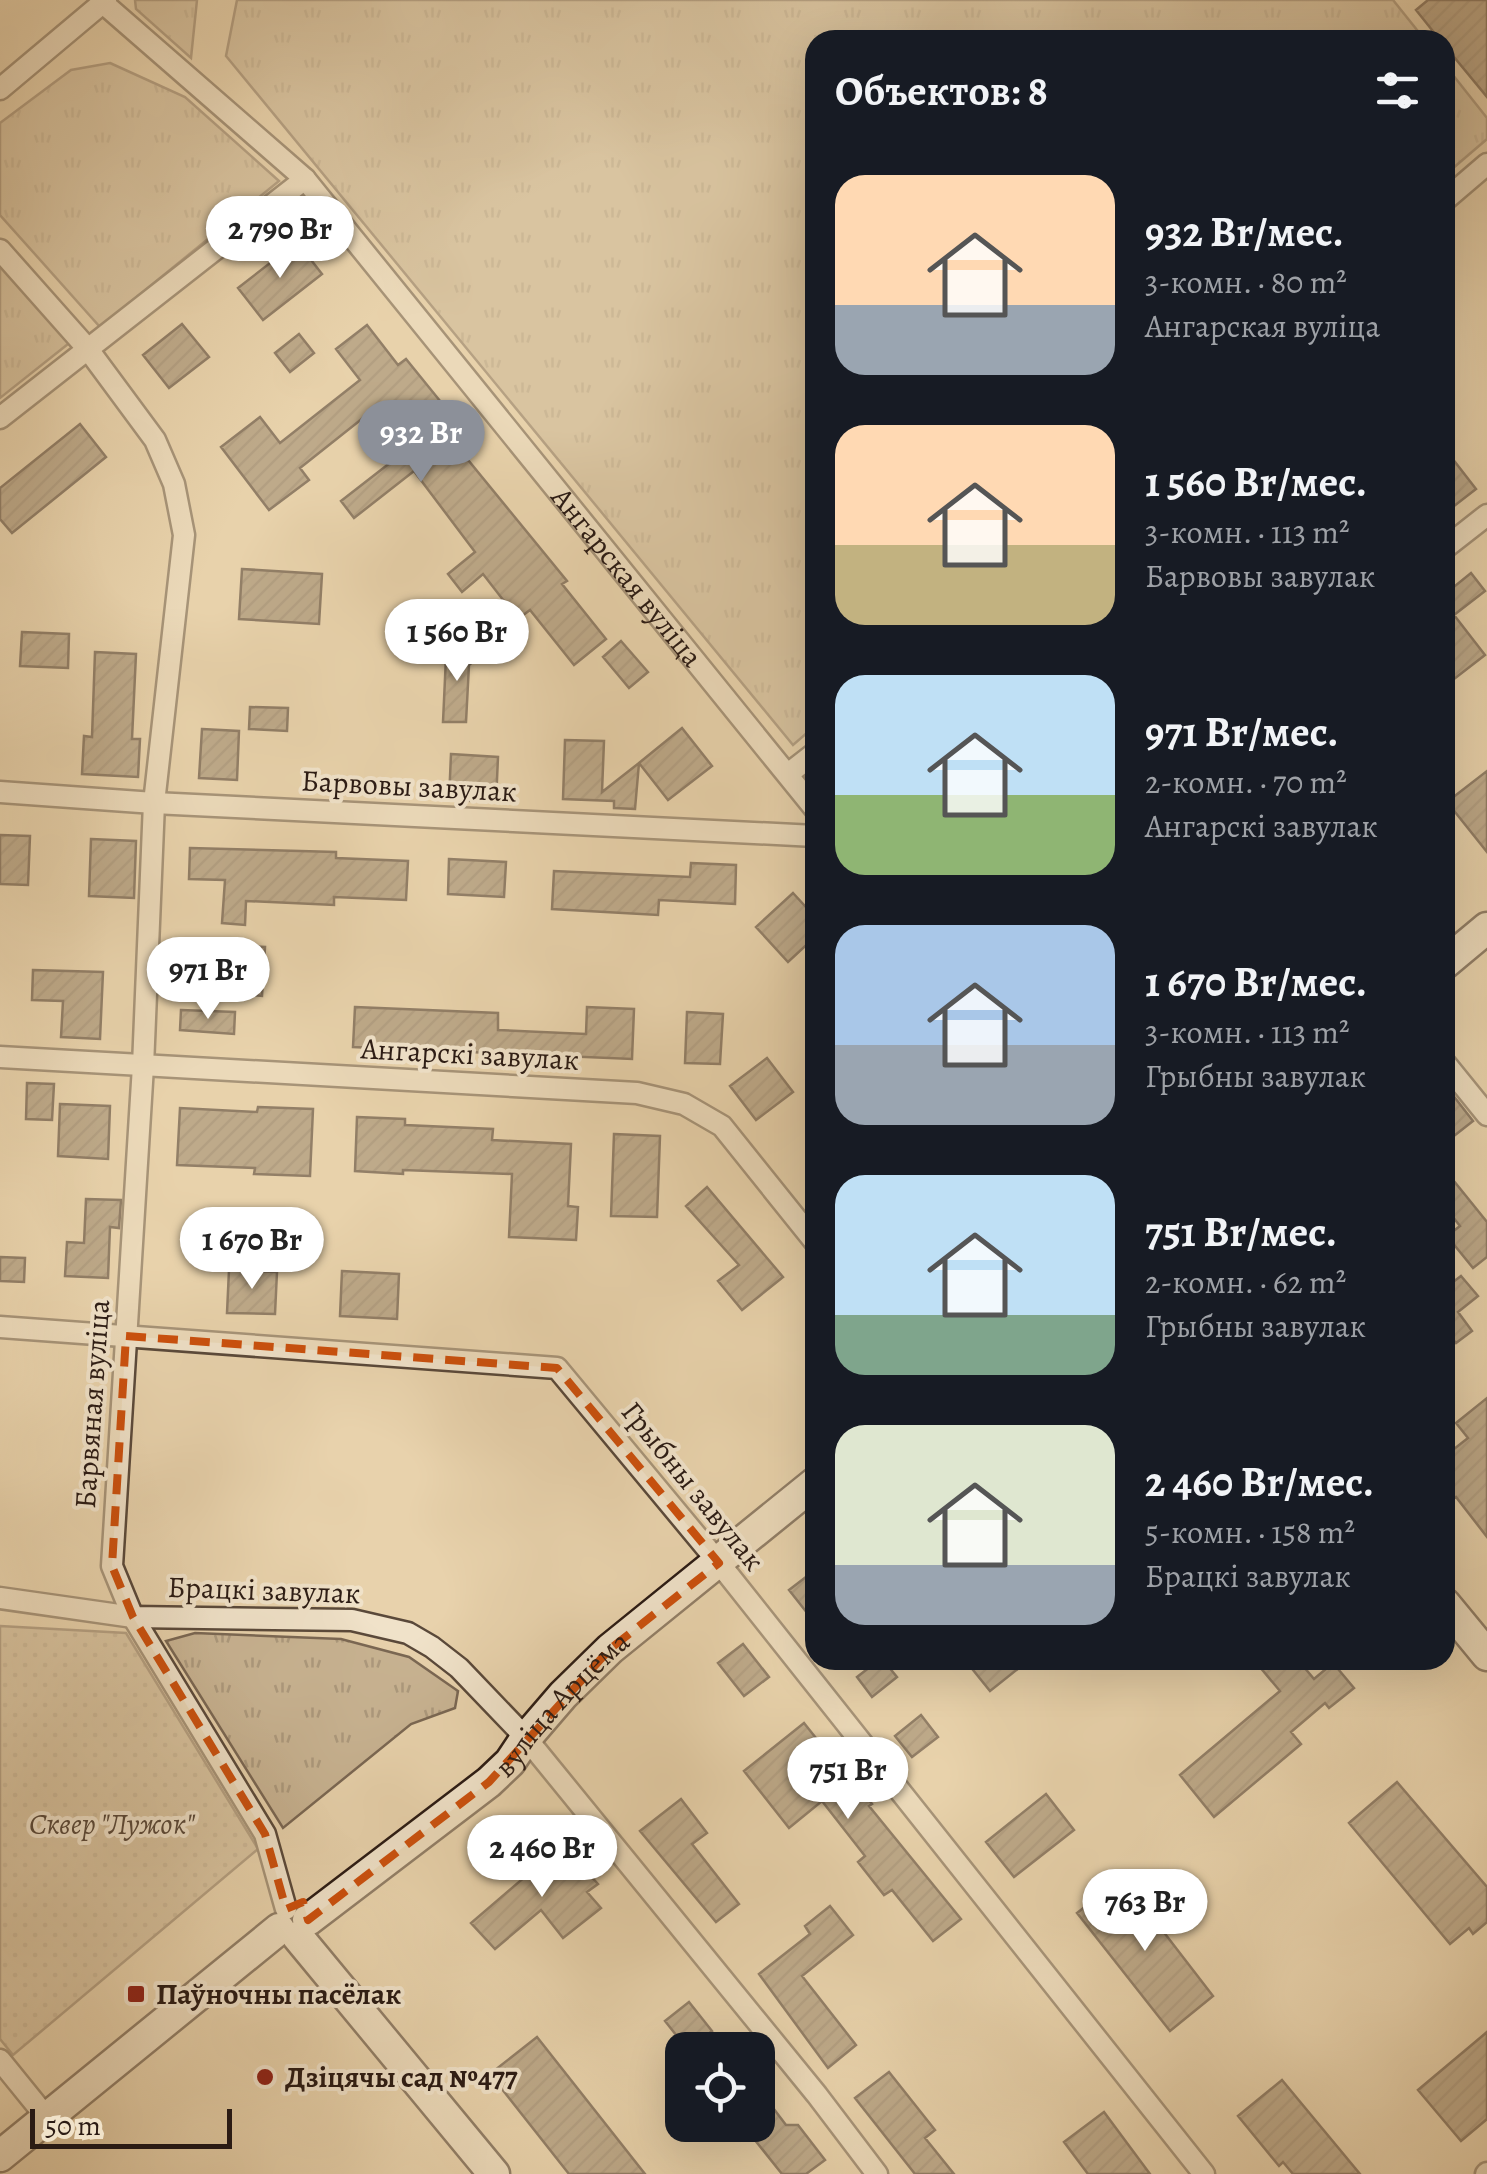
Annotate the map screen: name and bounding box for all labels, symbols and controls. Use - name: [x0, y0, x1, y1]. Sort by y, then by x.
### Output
- text: Объектов: 8: [835, 62, 1048, 119]
- icon: filters: [1370, 63, 1425, 118]
- pin: 2 790 Br: [177, 196, 383, 281]
- text: 932 Br/мес.: [1145, 203, 1344, 260]
- text: 2 790 Br: [228, 206, 332, 250]
- icon: home: [915, 215, 1035, 335]
- text: 3-комн. · 80 m²: [1145, 260, 1347, 304]
- text: Ангарская вуліца: [1145, 304, 1380, 348]
- pin: 932 Br: [340, 400, 502, 485]
- text: 932 Br: [380, 410, 462, 454]
- text: 1 560 Br/мес.: [1145, 453, 1367, 510]
- icon: home: [915, 465, 1035, 585]
- street label: Ангарская вуліца: [542, 478, 712, 675]
- text: 3-комн. · 113 m²: [1145, 510, 1350, 554]
- text: Барвовы завулак: [1145, 554, 1375, 598]
- pin: 1 560 Br: [354, 599, 560, 684]
- text: 1 560 Br: [407, 609, 507, 653]
- text: 971 Br/мес.: [1145, 703, 1339, 760]
- icon: home: [915, 715, 1035, 835]
- street label: Барвовы завулак: [300, 760, 518, 812]
- text: 2-комн. · 70 m²: [1145, 760, 1347, 804]
- text: Ангарскі завулак: [1145, 804, 1378, 848]
- pin: 971 Br: [127, 937, 289, 1022]
- text: 971 Br: [169, 947, 247, 991]
- text: 1 670 Br/мес.: [1145, 953, 1367, 1010]
- icon: home: [915, 965, 1035, 1085]
- text: 3-комн. · 113 m²: [1145, 1010, 1350, 1054]
- street label: Ангарскі завулак: [359, 1028, 580, 1080]
- text: Грыбны завулак: [1145, 1054, 1366, 1098]
- text: 751 Br/мес.: [1145, 1203, 1337, 1260]
- pin: 1 670 Br: [149, 1207, 355, 1292]
- icon: home: [915, 1215, 1035, 1335]
- text: 1 670 Br: [202, 1217, 302, 1261]
- text: 2-комн. · 62 m²: [1145, 1260, 1346, 1304]
- street label: Барвяная вуліца: [65, 1298, 119, 1510]
- text: Грыбны завулак: [1145, 1304, 1366, 1348]
- street label: Грыбны завулак: [612, 1393, 774, 1579]
- text: 2 460 Br/мес.: [1145, 1453, 1374, 1510]
- icon: home: [915, 1465, 1035, 1585]
- text: 5-комн. · 158 m²: [1145, 1510, 1355, 1554]
- text: Брацкі завулак: [1145, 1554, 1351, 1598]
- street label: Брацкі завулак: [167, 1567, 361, 1613]
- street label: вуліца Арцёма: [486, 1621, 638, 1786]
- pin: 751 Br: [767, 1737, 929, 1822]
- text: 751 Br: [809, 1747, 887, 1791]
- park label: Сквер "Лужок": [29, 1804, 196, 1844]
- pin: 2 460 Br: [439, 1815, 645, 1900]
- text: 2 460 Br: [489, 1825, 595, 1869]
- pin: 763 Br: [1064, 1869, 1226, 1954]
- text: 763 Br: [1105, 1879, 1185, 1923]
- place label: Паўночны пасёлак: [156, 1974, 401, 2014]
- marker: Паўночны пасёлак: [125, 1983, 147, 2005]
- map controls: [665, 2032, 775, 2142]
- button: locate: [665, 2032, 775, 2142]
- place label: Дзіцячы сад №477: [285, 2057, 518, 2097]
- marker: Дзіцячы сад №477: [254, 2066, 276, 2088]
- scale bar: [30, 2104, 232, 2148]
- text: 50 m: [45, 2107, 101, 2145]

